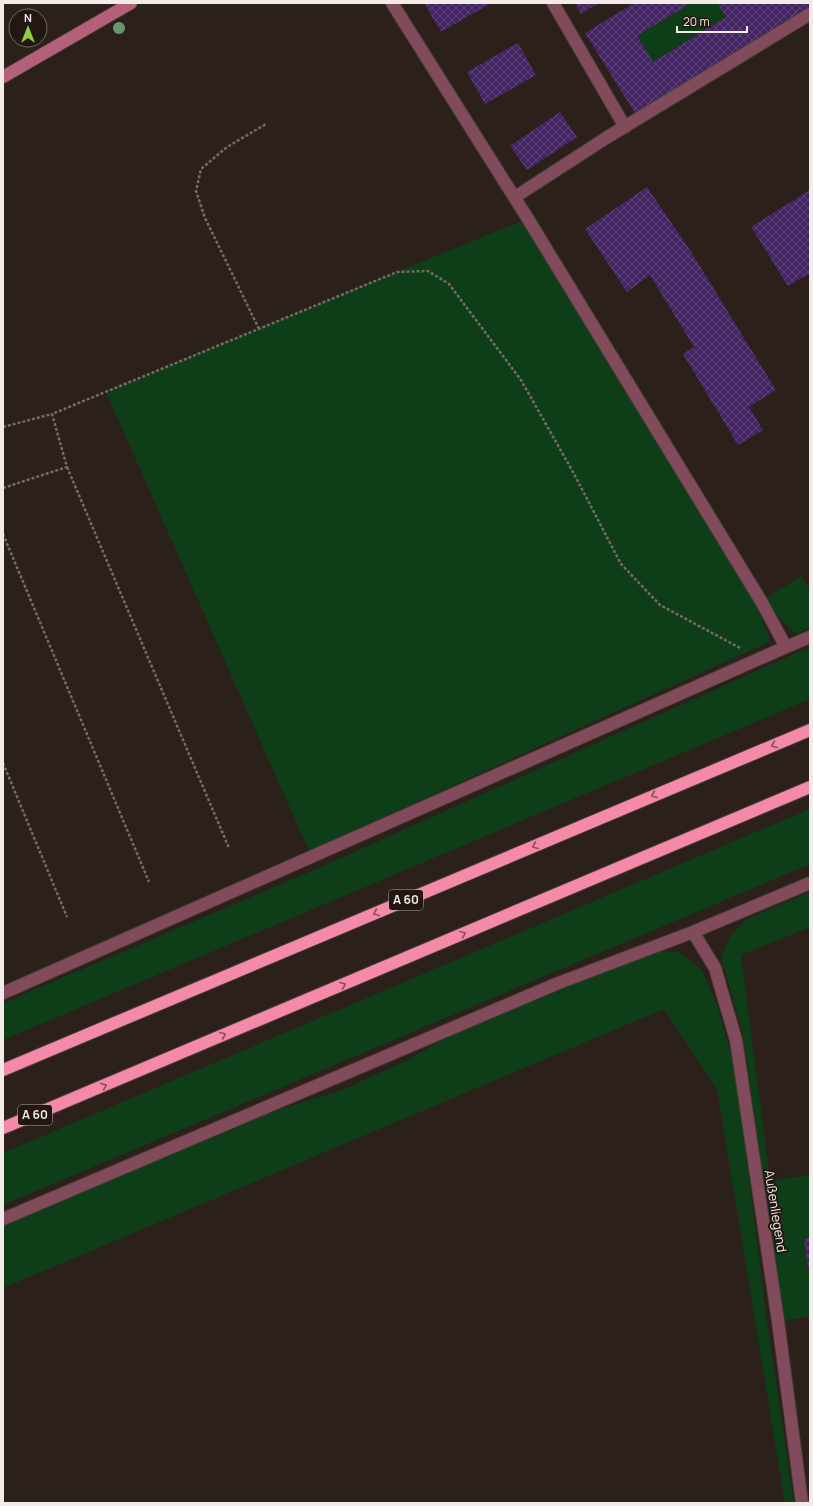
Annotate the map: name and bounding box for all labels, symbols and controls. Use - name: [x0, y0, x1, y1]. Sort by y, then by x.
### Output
- north arrow: [8, 8, 48, 48]
- scale bar: [677, 8, 747, 34]
- text: N: [24, 10, 32, 25]
- text: 20 m: [683, 13, 710, 30]
- one-way arrow: [771, 740, 779, 748]
- one-way arrow: [651, 791, 658, 799]
- one-way arrow: [531, 841, 539, 849]
- road number: A 60: [389, 890, 423, 910]
- one-way arrow: [373, 908, 380, 916]
- one-way arrow: [458, 931, 466, 939]
- one-way arrow: [340, 981, 347, 989]
- one-way arrow: [219, 1032, 227, 1040]
- one-way arrow: [100, 1082, 107, 1090]
- road number: A 60: [18, 1105, 52, 1125]
- street label: Außenliegend: [761, 1169, 791, 1253]

